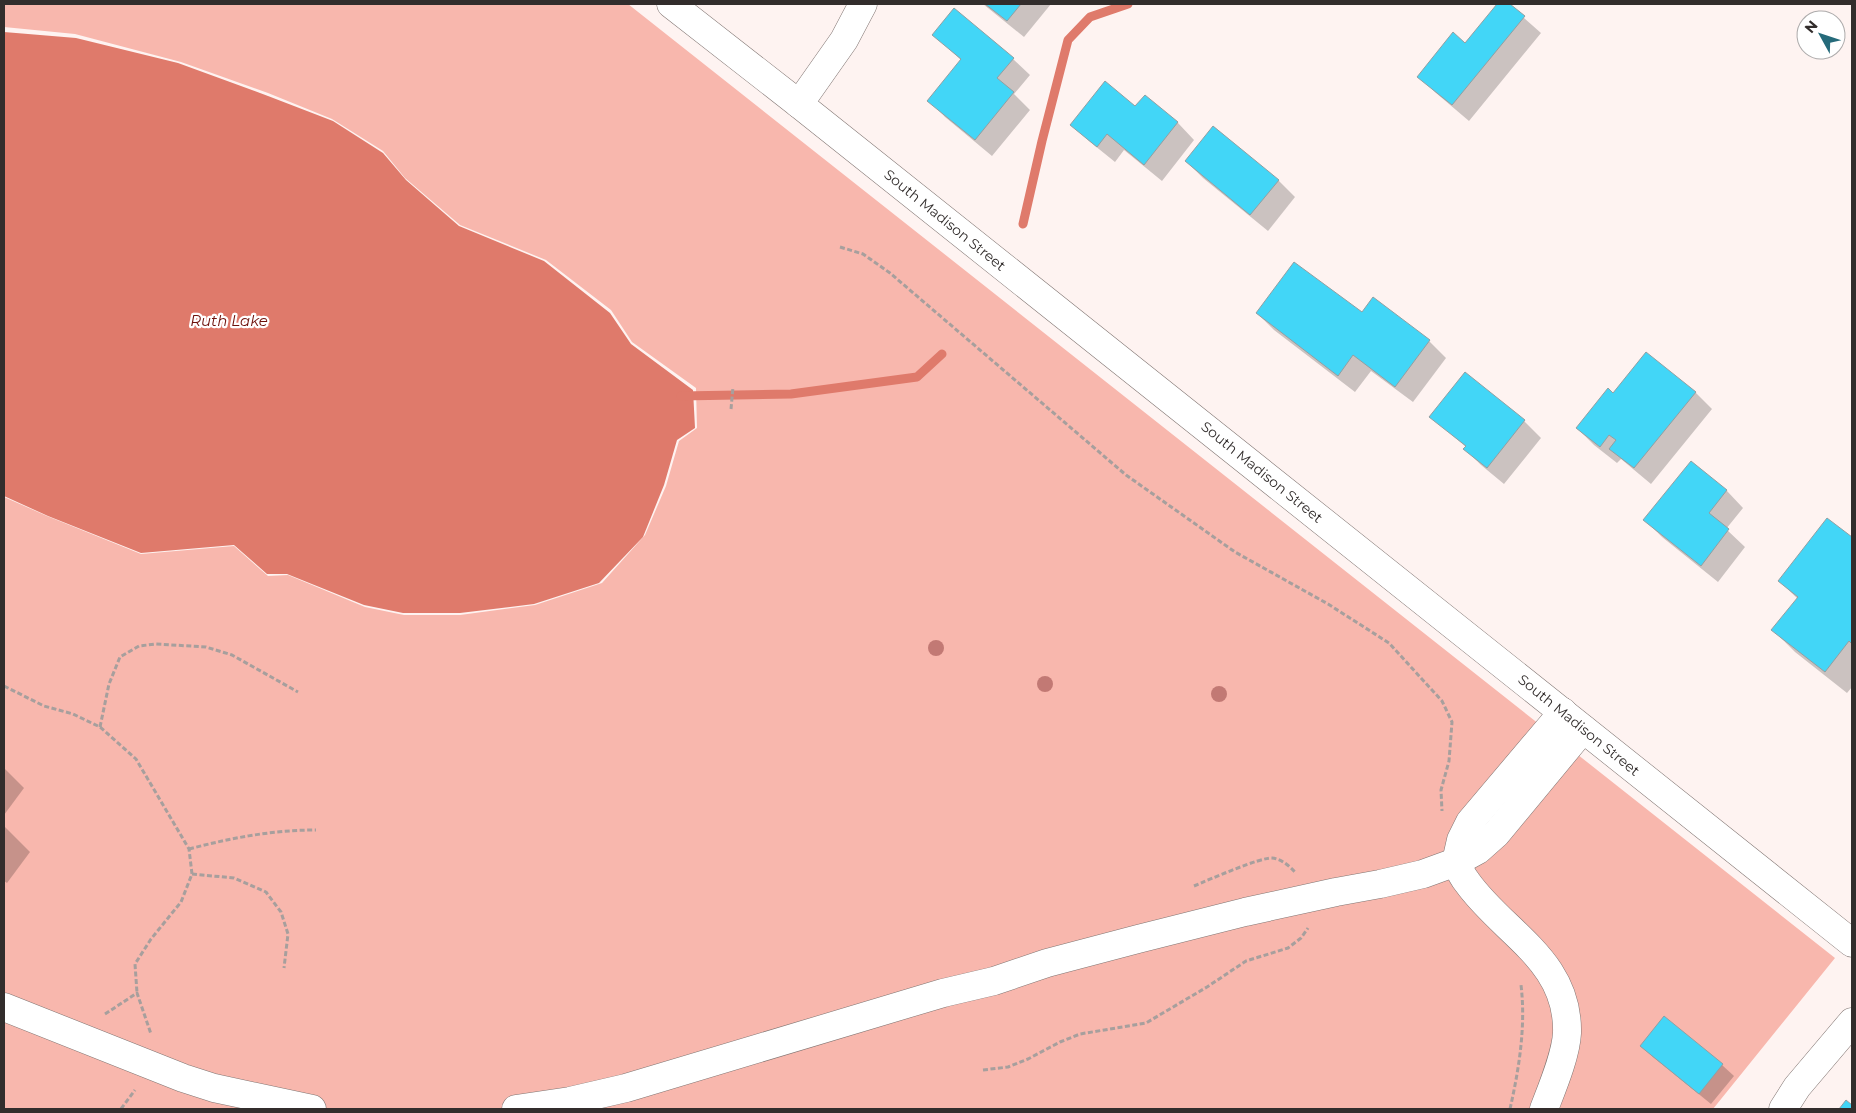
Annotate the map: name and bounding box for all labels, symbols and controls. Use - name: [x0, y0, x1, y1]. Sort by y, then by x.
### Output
- north arrow: [1796, 10, 1846, 60]
- text: N: [1801, 17, 1822, 37]
- street label: South Madison Street: [880, 165, 1010, 275]
- water label: Ruth Lake: [190, 311, 268, 330]
- street label: South Madison Street: [1197, 417, 1327, 527]
- street label: South Madison Street: [1514, 670, 1644, 780]

